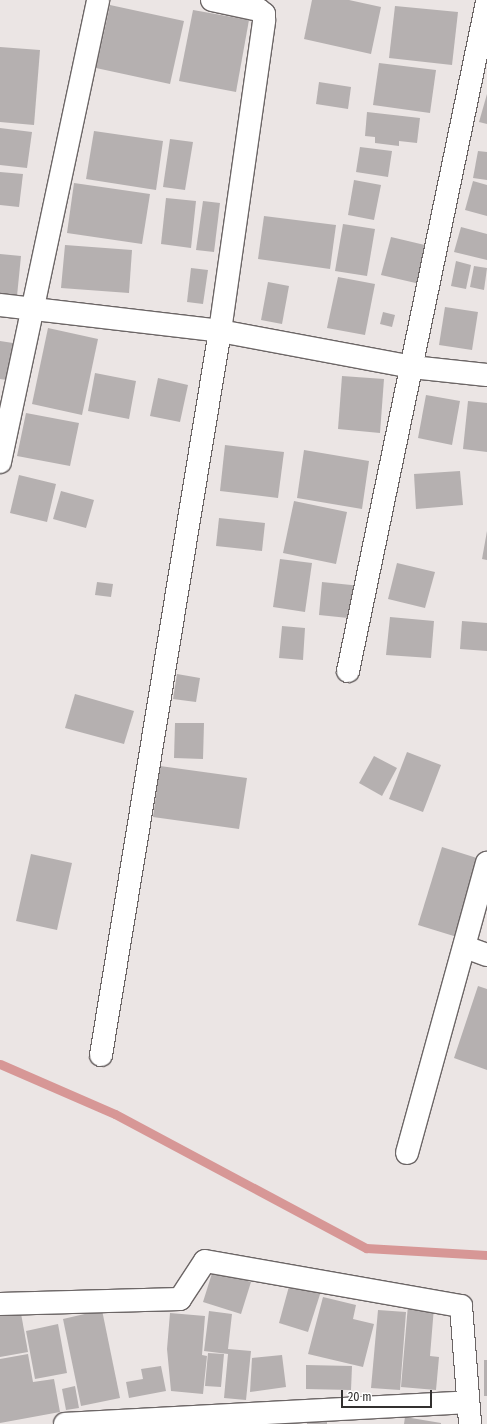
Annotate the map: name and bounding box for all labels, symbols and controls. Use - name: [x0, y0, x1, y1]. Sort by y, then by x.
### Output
- scale bar: [343, 1382, 434, 1408]
- text: 20 m: [348, 1390, 372, 1404]

